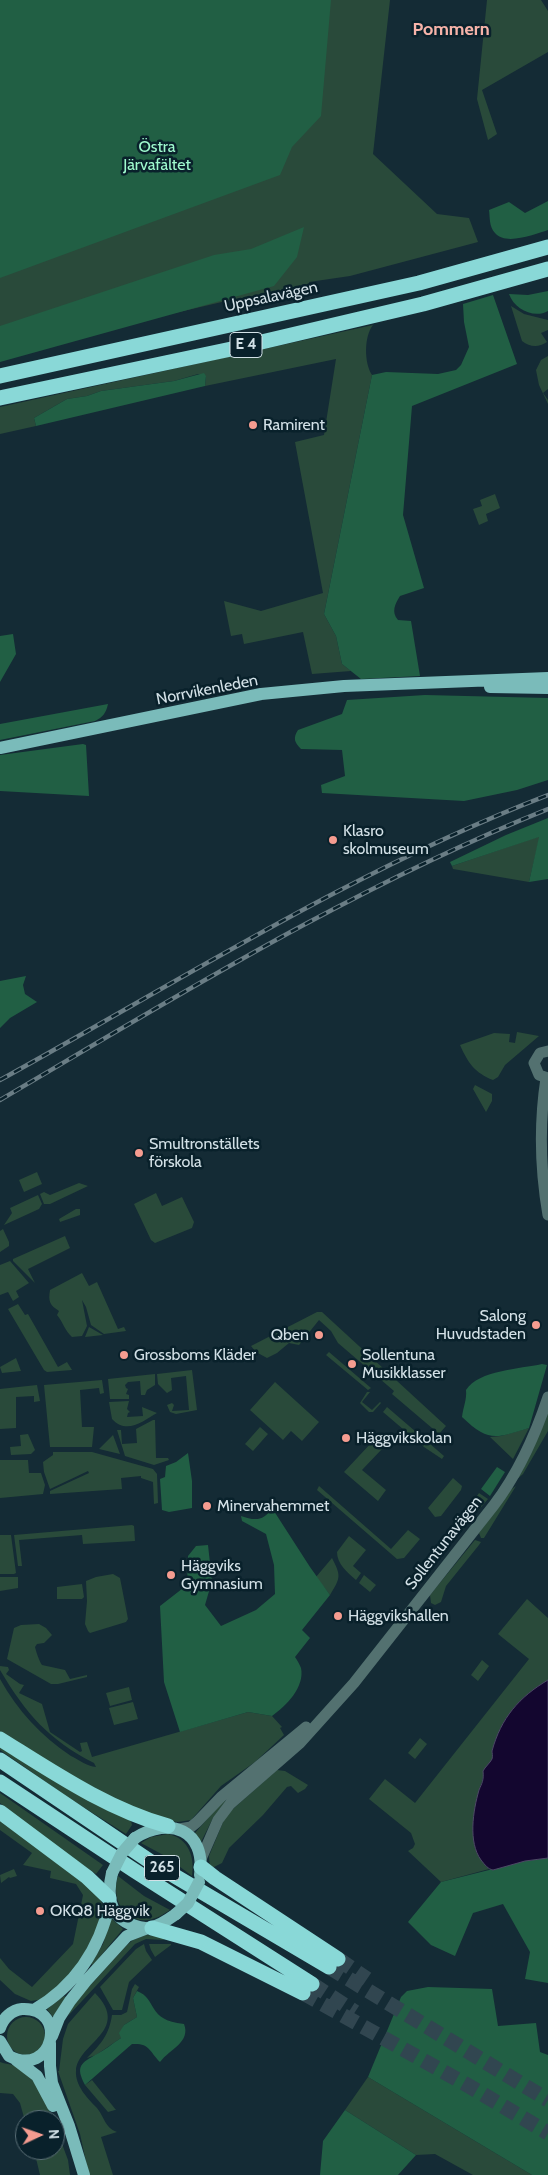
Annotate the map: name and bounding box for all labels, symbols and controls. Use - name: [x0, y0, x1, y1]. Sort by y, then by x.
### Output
- district label: Pommern: [412, 19, 490, 41]
- park label: Östra Järvafältet: [123, 137, 191, 175]
- street label: Uppsalavägen: [222, 278, 320, 316]
- road number: E 4: [230, 332, 262, 358]
- place label: Ramirent: [263, 415, 325, 435]
- marker: Ramirent: [247, 419, 259, 431]
- street label: Norrvikenleden: [155, 671, 259, 709]
- place label: Klasro skolmuseum: [343, 821, 429, 859]
- marker: Klasro skolmuseum: [327, 834, 339, 846]
- place label: Smultronställets förskola: [149, 1134, 260, 1172]
- marker: Smultronställets förskola: [133, 1147, 145, 1159]
- place label: Salong Huvudstaden: [436, 1306, 526, 1344]
- marker: Salong Huvudstaden: [530, 1319, 542, 1331]
- place label: Qben: [271, 1325, 309, 1345]
- marker: Qben: [313, 1329, 325, 1341]
- place label: Grossboms Kläder: [134, 1345, 256, 1365]
- place label: Sollentuna Musikklasser: [362, 1345, 445, 1383]
- marker: Grossboms Kläder: [118, 1349, 130, 1361]
- marker: Sollentuna Musikklasser: [346, 1358, 358, 1370]
- place label: Häggvikskolan: [356, 1428, 452, 1448]
- marker: Häggvikskolan: [340, 1432, 352, 1444]
- street label: Sollentunavägen: [402, 1492, 486, 1594]
- place label: Minervahemmet: [217, 1496, 329, 1516]
- marker: Minervahemmet: [201, 1500, 213, 1512]
- place label: Häggviks Gymnasium: [181, 1556, 263, 1594]
- marker: Häggviks Gymnasium: [165, 1569, 177, 1581]
- place label: Häggvikshallen: [348, 1606, 449, 1626]
- marker: Häggvikshallen: [332, 1610, 344, 1622]
- road number: 265: [144, 1856, 180, 1880]
- place label: OKQ8 Häggvik: [50, 1901, 150, 1921]
- marker: OKQ8 Häggvik: [34, 1905, 46, 1917]
- north arrow: [15, 2110, 65, 2160]
- text: N: [45, 2129, 63, 2140]

